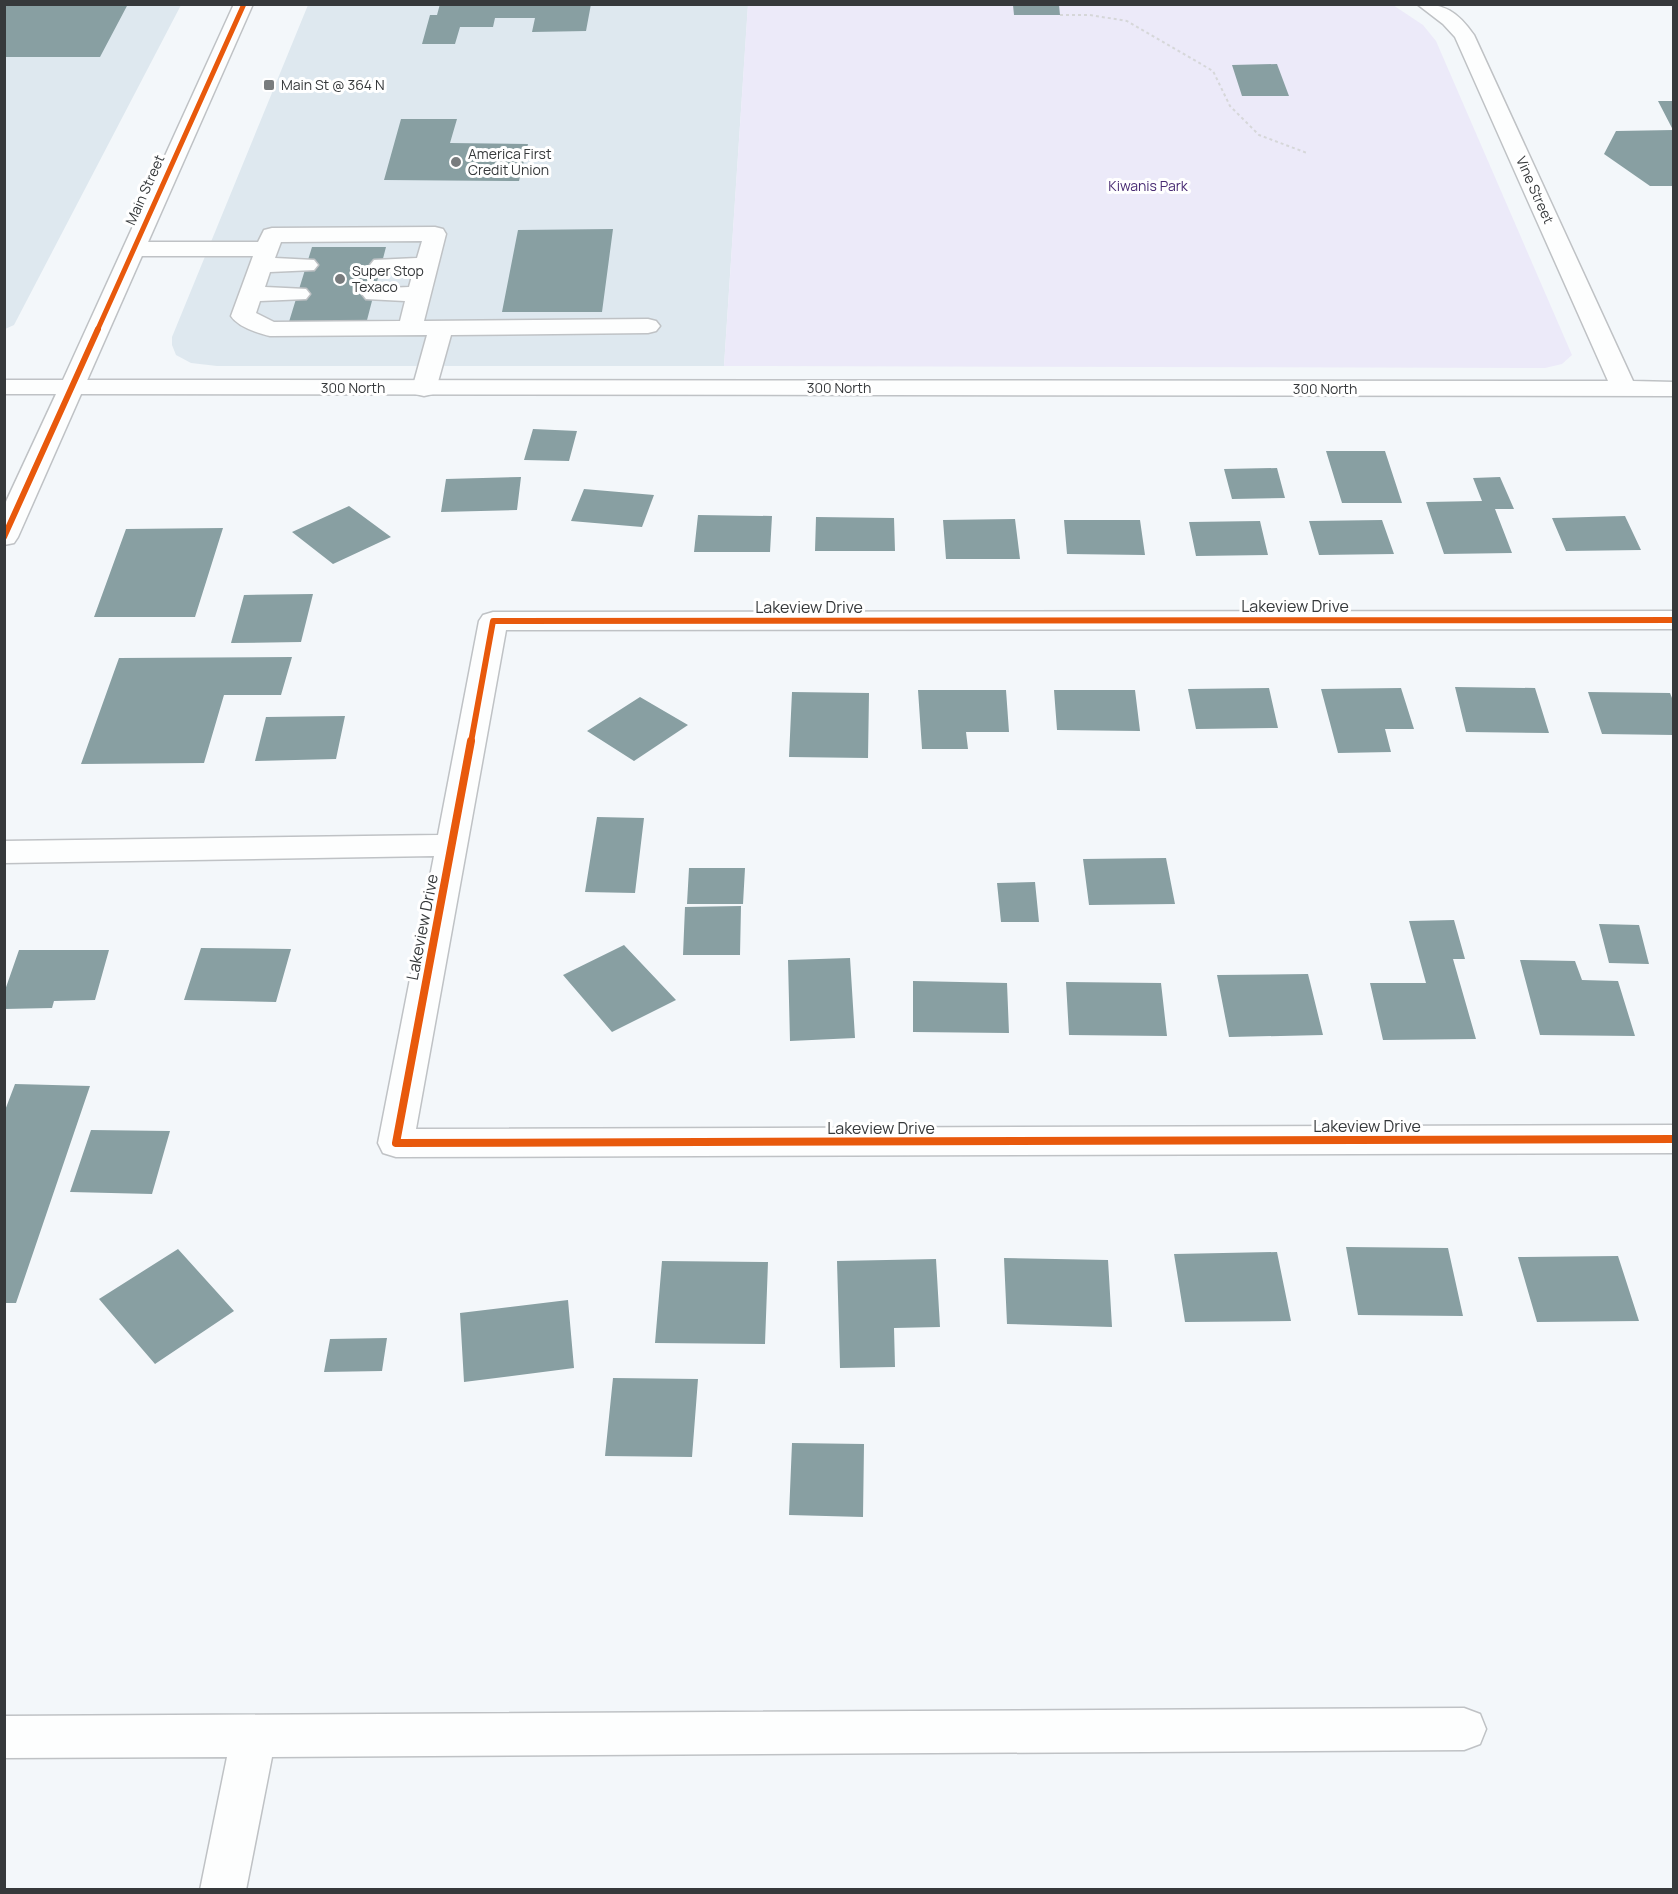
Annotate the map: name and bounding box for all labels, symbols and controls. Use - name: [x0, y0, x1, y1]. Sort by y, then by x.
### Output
- place label: Main St @ 364 N: [281, 75, 384, 94]
- marker: Main St @ 364 N: [262, 78, 276, 92]
- place label: America First Credit Union: [468, 144, 552, 179]
- street label: Main Street: [121, 151, 169, 228]
- street label: Vine Street: [1512, 153, 1559, 227]
- marker: America First Credit Union: [449, 155, 463, 169]
- park label: Kiwanis Park: [1108, 176, 1189, 195]
- place label: Super Stop Texaco: [352, 261, 424, 296]
- marker: Super Stop Texaco: [333, 272, 347, 286]
- street label: 300 North: [321, 378, 385, 397]
- street label: 300 North: [807, 378, 871, 397]
- street label: 300 North: [1293, 379, 1357, 398]
- street label: Lakeview Drive: [1241, 595, 1349, 617]
- street label: Lakeview Drive: [755, 596, 863, 618]
- street label: Lakeview Drive: [401, 872, 443, 982]
- street label: Lakeview Drive: [1313, 1115, 1421, 1137]
- street label: Lakeview Drive: [827, 1117, 935, 1139]

